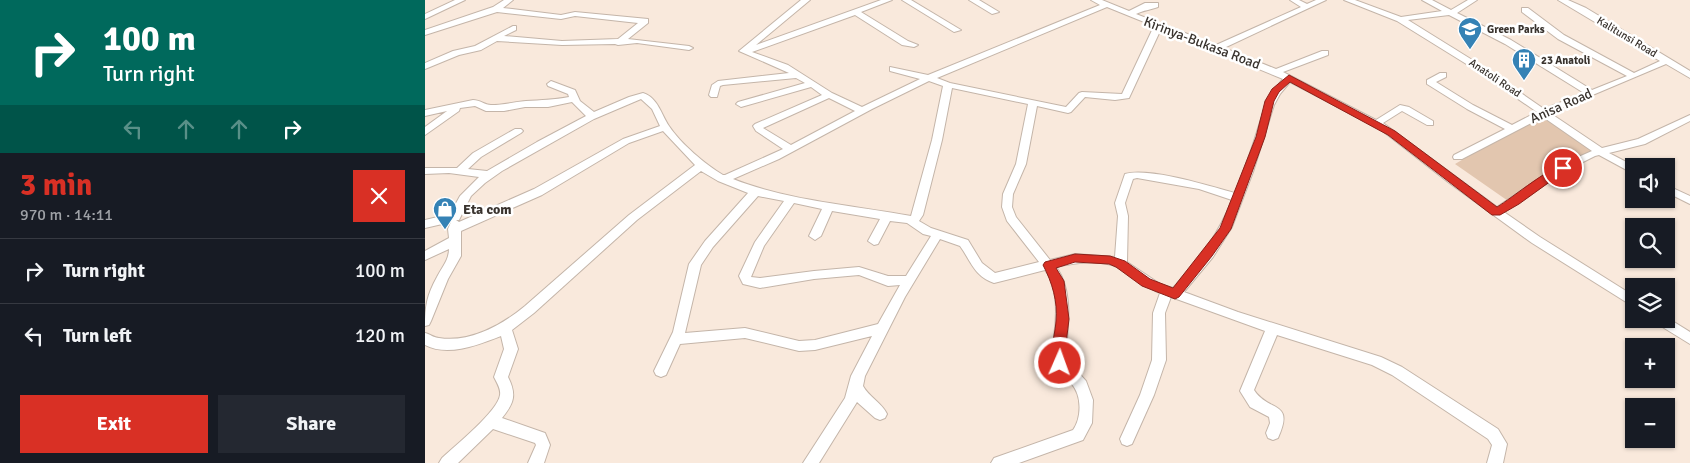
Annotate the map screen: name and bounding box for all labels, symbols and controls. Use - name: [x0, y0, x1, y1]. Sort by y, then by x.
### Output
- street label: Kirinya-Bukasa Road: [1141, 13, 1263, 73]
- street label: Kalitunsi Road: [1595, 14, 1660, 60]
- school or university icon: Green Parks: [1457, 16, 1483, 50]
- text: 100 m: [103, 17, 196, 60]
- icon: right: [20, 20, 85, 85]
- place label: Green Parks: [1487, 23, 1545, 36]
- building icon: 23 Anatoli: [1511, 47, 1537, 81]
- place label: 23 Anatoli: [1541, 54, 1590, 67]
- street label: Anatoli Road: [1467, 56, 1524, 100]
- text: Turn right: [103, 60, 195, 87]
- street label: Anisa Road: [1527, 85, 1595, 127]
- icon: left: [119, 115, 147, 143]
- icon: ahead: [172, 115, 200, 143]
- icon: ahead: [225, 115, 253, 143]
- icon: right: [278, 115, 306, 143]
- pin: [1542, 147, 1584, 189]
- icon: arrive: [1549, 154, 1577, 182]
- map controls: [1625, 158, 1675, 448]
- button: sound: [1625, 158, 1675, 208]
- text: 3 min: [20, 167, 92, 204]
- button: close: [353, 170, 405, 222]
- shop icon: Eta com: [432, 196, 458, 230]
- place label: Eta com: [463, 201, 512, 218]
- text: 970 m · 14:11: [20, 205, 113, 225]
- button: search: [1625, 218, 1675, 268]
- icon: right: [20, 257, 48, 285]
- text: Turn right: [63, 259, 145, 283]
- text: 100 m: [355, 259, 405, 283]
- button: layers: [1625, 278, 1675, 328]
- icon: left: [20, 322, 48, 350]
- text: Turn left: [63, 324, 132, 348]
- text: 120 m: [355, 324, 405, 348]
- position arrow: [1033, 336, 1085, 388]
- button: +: [1625, 338, 1675, 388]
- button: Exit: [20, 395, 208, 453]
- button: Share: [218, 395, 405, 453]
- button: −: [1625, 398, 1675, 448]

